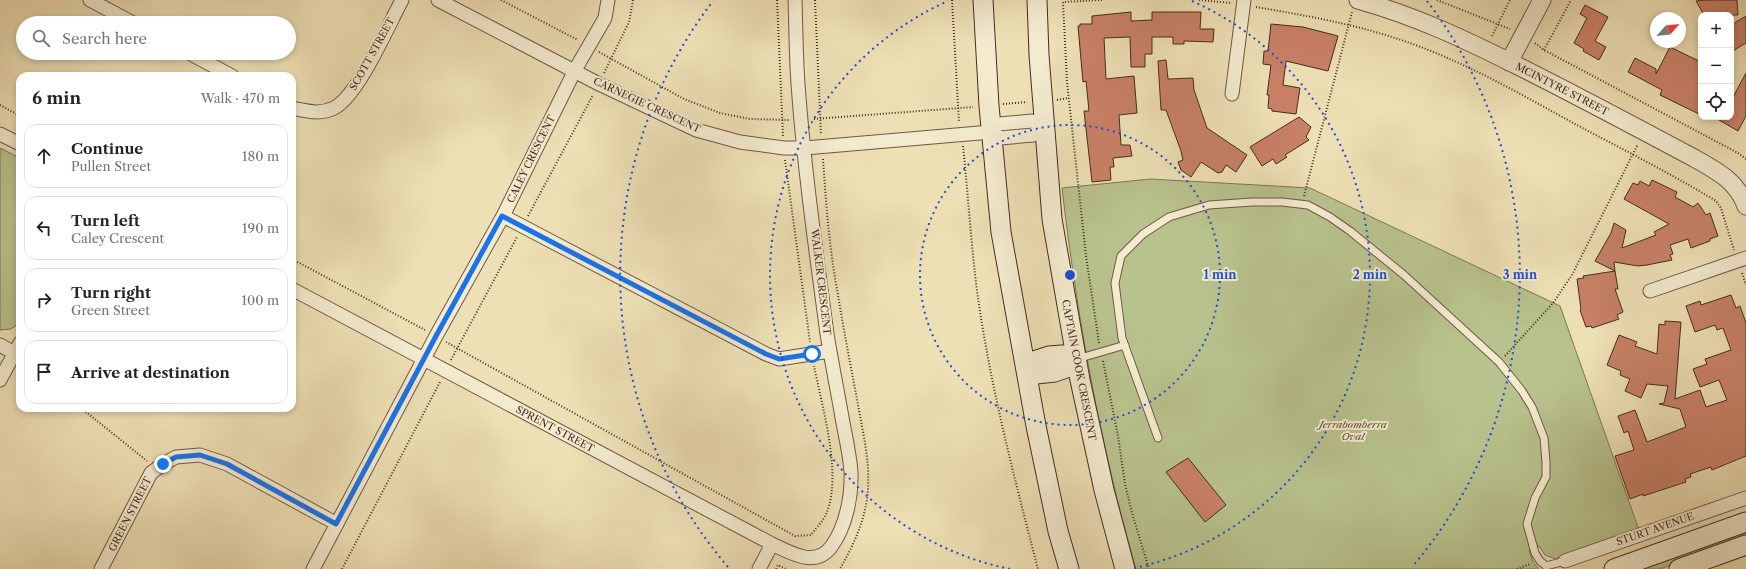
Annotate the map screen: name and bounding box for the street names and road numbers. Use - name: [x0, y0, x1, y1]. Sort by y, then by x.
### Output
- street label: SCOTT STREET: [347, 15, 398, 93]
- street label: MCINTYRE STREET: [1513, 60, 1611, 118]
- street label: CARNEGIE CRESCENT: [591, 74, 703, 136]
- street label: CALEY CRESCENT: [504, 112, 558, 205]
- street label: WALKER CRESCENT: [808, 227, 834, 336]
- street label: CAPTAIN COOK CRESCENT: [1059, 298, 1099, 442]
- street label: SPRENT STREET: [514, 403, 597, 455]
- street label: GREEN STREET: [106, 474, 155, 554]
- street label: STURT AVENUE: [1614, 510, 1696, 548]

